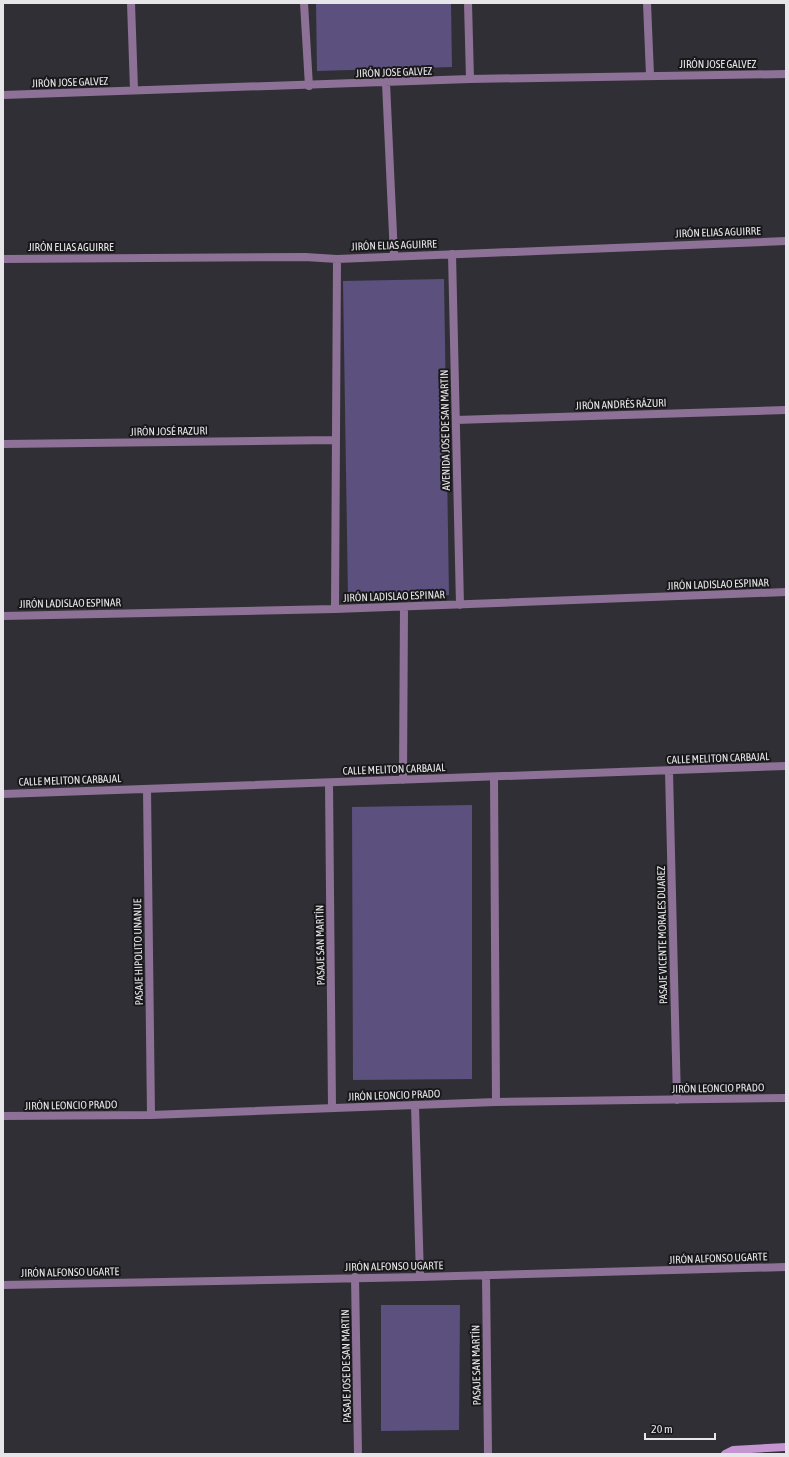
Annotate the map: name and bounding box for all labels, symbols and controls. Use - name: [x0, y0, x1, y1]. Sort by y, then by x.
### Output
- street label: JIRÓN JOSE GALVEZ: [680, 58, 756, 70]
- street label: JIRÓN JOSE GALVEZ: [355, 65, 433, 79]
- street label: JIRÓN JOSE GALVEZ: [31, 75, 109, 89]
- street label: JIRÓN ELIAS AGUIRRE: [675, 224, 761, 239]
- street label: JIRÓN ELIAS AGUIRRE: [351, 237, 437, 252]
- street label: JIRÓN ELIAS AGUIRRE: [28, 241, 114, 253]
- street label: AVENIDA JOSE DE SAN MARTIN: [438, 369, 452, 491]
- street label: JIRÓN ANDRÉS RÁZURI: [575, 396, 667, 412]
- street label: JIRÓN JOSÉ RAZURI: [130, 424, 208, 438]
- street label: JIRÓN LADISLAO ESPINAR: [667, 576, 770, 592]
- street label: JIRÓN LADISLAO ESPINAR: [343, 588, 446, 604]
- street label: JIRÓN LADISLAO ESPINAR: [19, 596, 122, 610]
- street label: CALLE MELITON CARBAJAL: [666, 750, 770, 766]
- street label: CALLE MELITON CARBAJAL: [342, 761, 446, 777]
- street label: CALLE MELITON CARBAJAL: [18, 772, 122, 788]
- street label: PASAJE VICENTE MORALES DUAREZ: [655, 866, 669, 1004]
- street label: PASAJE HIPOLITO UNANUE: [131, 898, 145, 1005]
- street label: PASAJE SAN MARTÍN: [313, 905, 327, 985]
- street label: JIRÓN LEONCIO PRADO: [672, 1081, 764, 1095]
- street label: JIRÓN LEONCIO PRADO: [348, 1087, 440, 1103]
- street label: JIRÓN LEONCIO PRADO: [25, 1098, 117, 1112]
- street label: JIRÓN ALFONSO UGARTE: [669, 1250, 768, 1266]
- street label: JIRÓN ALFONSO UGARTE: [345, 1259, 444, 1273]
- street label: JIRÓN ALFONSO UGARTE: [21, 1265, 120, 1279]
- street label: PASAJE JOSE DE SAN MARTIN: [339, 1309, 353, 1423]
- street label: PASAJE SAN MARTÍN: [469, 1325, 483, 1405]
- scale bar: [645, 1415, 715, 1441]
- text: 20 m: [651, 1422, 673, 1436]

